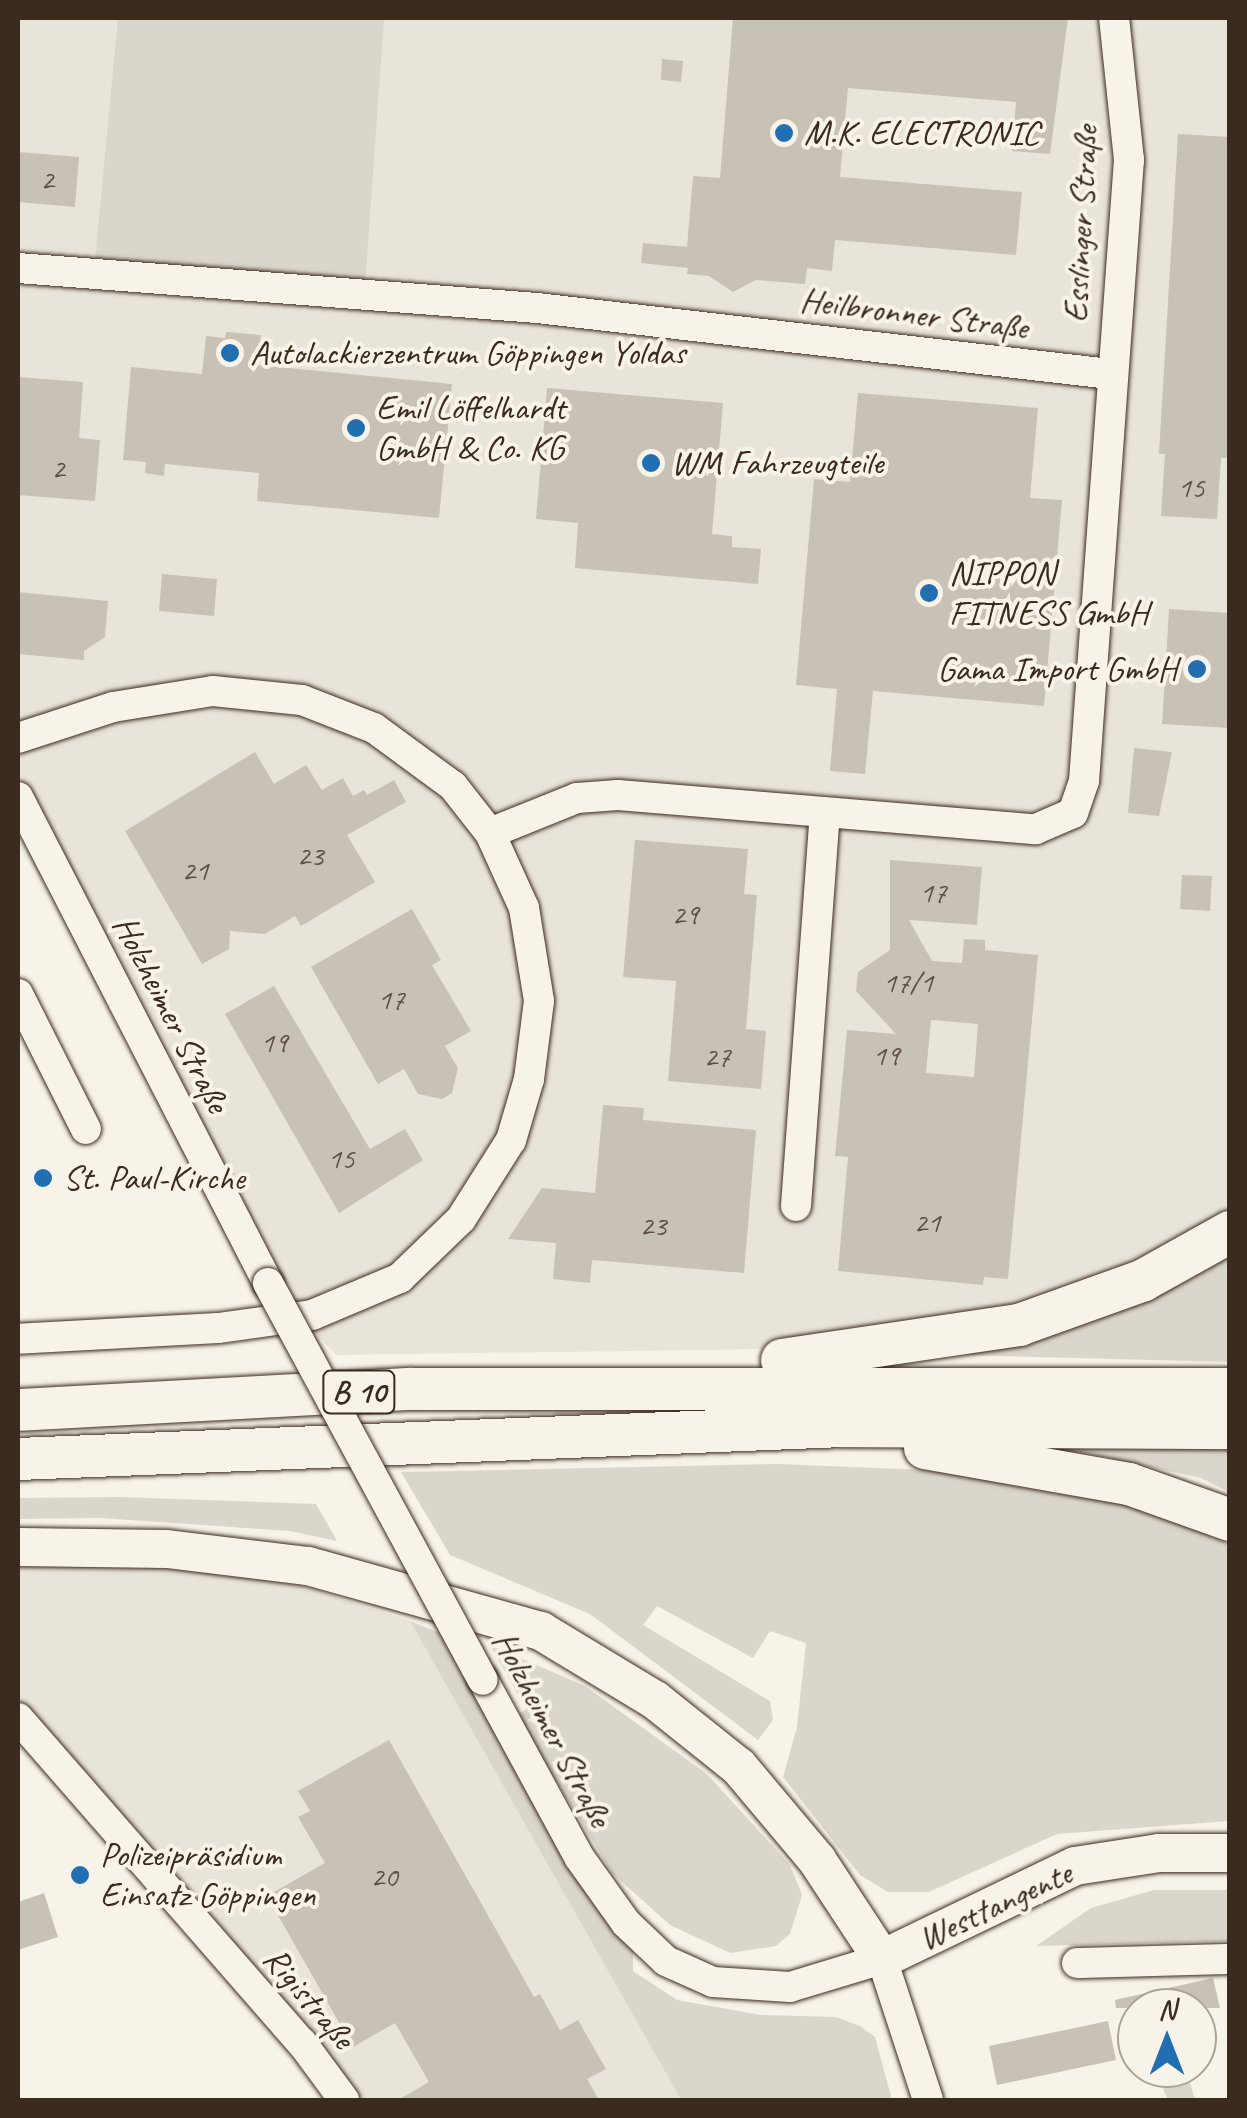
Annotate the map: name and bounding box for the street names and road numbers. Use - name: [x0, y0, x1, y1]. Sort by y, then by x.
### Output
- street label: Esslinger Straße: [1055, 124, 1107, 324]
- street label: Heilbronner Straße: [797, 279, 1031, 349]
- street label: Holzheimer Straße: [103, 908, 239, 1120]
- road number: B 10: [322, 1365, 396, 1419]
- street label: Holzheimer Straße: [482, 1623, 622, 1835]
- street label: Westtangente: [912, 1852, 1078, 1960]
- street label: Rigistraße: [254, 1939, 364, 2057]

